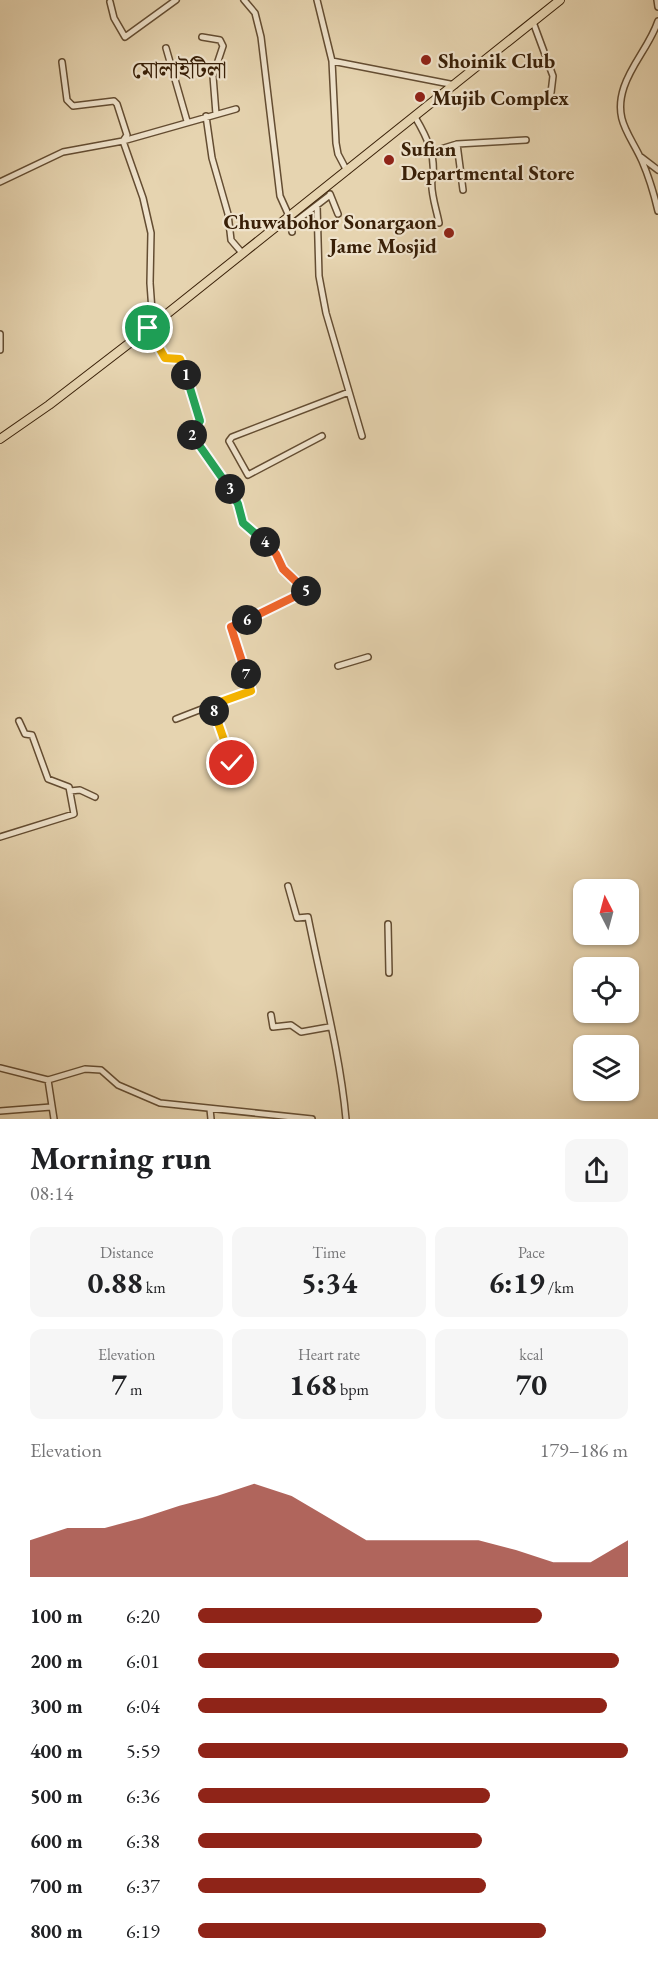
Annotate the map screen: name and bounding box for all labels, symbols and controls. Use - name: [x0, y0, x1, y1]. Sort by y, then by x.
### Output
- place label: Shoinik Club: [438, 47, 555, 74]
- marker: Shoinik Club: [419, 53, 433, 67]
- district label: মোলাইটিলা: [131, 54, 227, 85]
- place label: Mujib Complex: [432, 84, 569, 111]
- marker: Mujib Complex: [413, 90, 427, 104]
- place label: Sufian Departmental Store: [401, 135, 575, 186]
- marker: Sufian Departmental Store: [382, 153, 396, 167]
- place label: Chuwabohor Sonargaon Jame Mosjid: [224, 208, 437, 259]
- marker: Chuwabohor Sonargaon Jame Mosjid: [442, 226, 456, 240]
- pin: [122, 302, 173, 353]
- icon: arrive: [131, 311, 164, 344]
- pin: 1: [171, 360, 201, 390]
- text: 1: [182, 364, 190, 385]
- pin: 2: [177, 420, 207, 450]
- text: 2: [188, 424, 196, 445]
- pin: 3: [215, 474, 245, 504]
- text: 3: [226, 478, 234, 499]
- pin: 4: [250, 527, 280, 557]
- text: 4: [261, 531, 269, 552]
- pin: 5: [291, 576, 321, 606]
- text: 5: [302, 580, 310, 601]
- pin: 6: [232, 605, 262, 635]
- text: 6: [243, 609, 251, 630]
- pin: 7: [231, 659, 261, 689]
- text: 7: [242, 663, 250, 684]
- pin: 8: [199, 696, 229, 726]
- text: 8: [210, 700, 218, 721]
- pin: [206, 737, 257, 788]
- icon: check: [215, 746, 248, 779]
- north arrow: [573, 879, 639, 945]
- map controls: [573, 879, 639, 1101]
- button: locate: [573, 957, 639, 1023]
- button: layers: [573, 1035, 639, 1101]
- text: Morning run: [30, 1136, 212, 1179]
- button: share: [565, 1139, 628, 1202]
- text: 08:14: [30, 1180, 73, 1206]
- text: Distance: [100, 1242, 153, 1263]
- text: Time: [312, 1242, 346, 1263]
- text: Pace: [518, 1242, 545, 1263]
- text: 0.88: [88, 1263, 143, 1302]
- text: 5:34: [301, 1263, 357, 1302]
- text: 6:19: [489, 1263, 545, 1302]
- text: km: [143, 1277, 166, 1298]
- text: /km: [545, 1277, 574, 1298]
- text: Elevation: [98, 1344, 155, 1365]
- text: Heart rate: [298, 1344, 360, 1365]
- text: kcal: [519, 1344, 543, 1365]
- text: 7: [111, 1365, 127, 1404]
- text: 168: [289, 1365, 337, 1404]
- text: 70: [515, 1365, 547, 1404]
- text: m: [127, 1379, 142, 1400]
- text: bpm: [337, 1379, 369, 1400]
- text: Elevation: [30, 1437, 102, 1463]
- text: 179–186 m: [540, 1437, 628, 1463]
- text: 100 m: [30, 1603, 83, 1629]
- text: 6:20: [126, 1603, 160, 1629]
- text: 200 m: [30, 1648, 83, 1674]
- text: 6:01: [126, 1648, 160, 1674]
- text: 300 m: [30, 1693, 83, 1719]
- text: 6:04: [126, 1693, 160, 1719]
- text: 400 m: [30, 1738, 83, 1764]
- text: 5:59: [126, 1738, 160, 1764]
- text: 500 m: [30, 1783, 83, 1809]
- text: 6:36: [126, 1783, 160, 1809]
- text: 600 m: [30, 1828, 83, 1854]
- text: 6:38: [126, 1828, 160, 1854]
- text: 700 m: [30, 1873, 83, 1899]
- text: 6:37: [126, 1873, 160, 1899]
- text: 800 m: [30, 1918, 83, 1944]
- text: 6:19: [126, 1918, 160, 1944]

